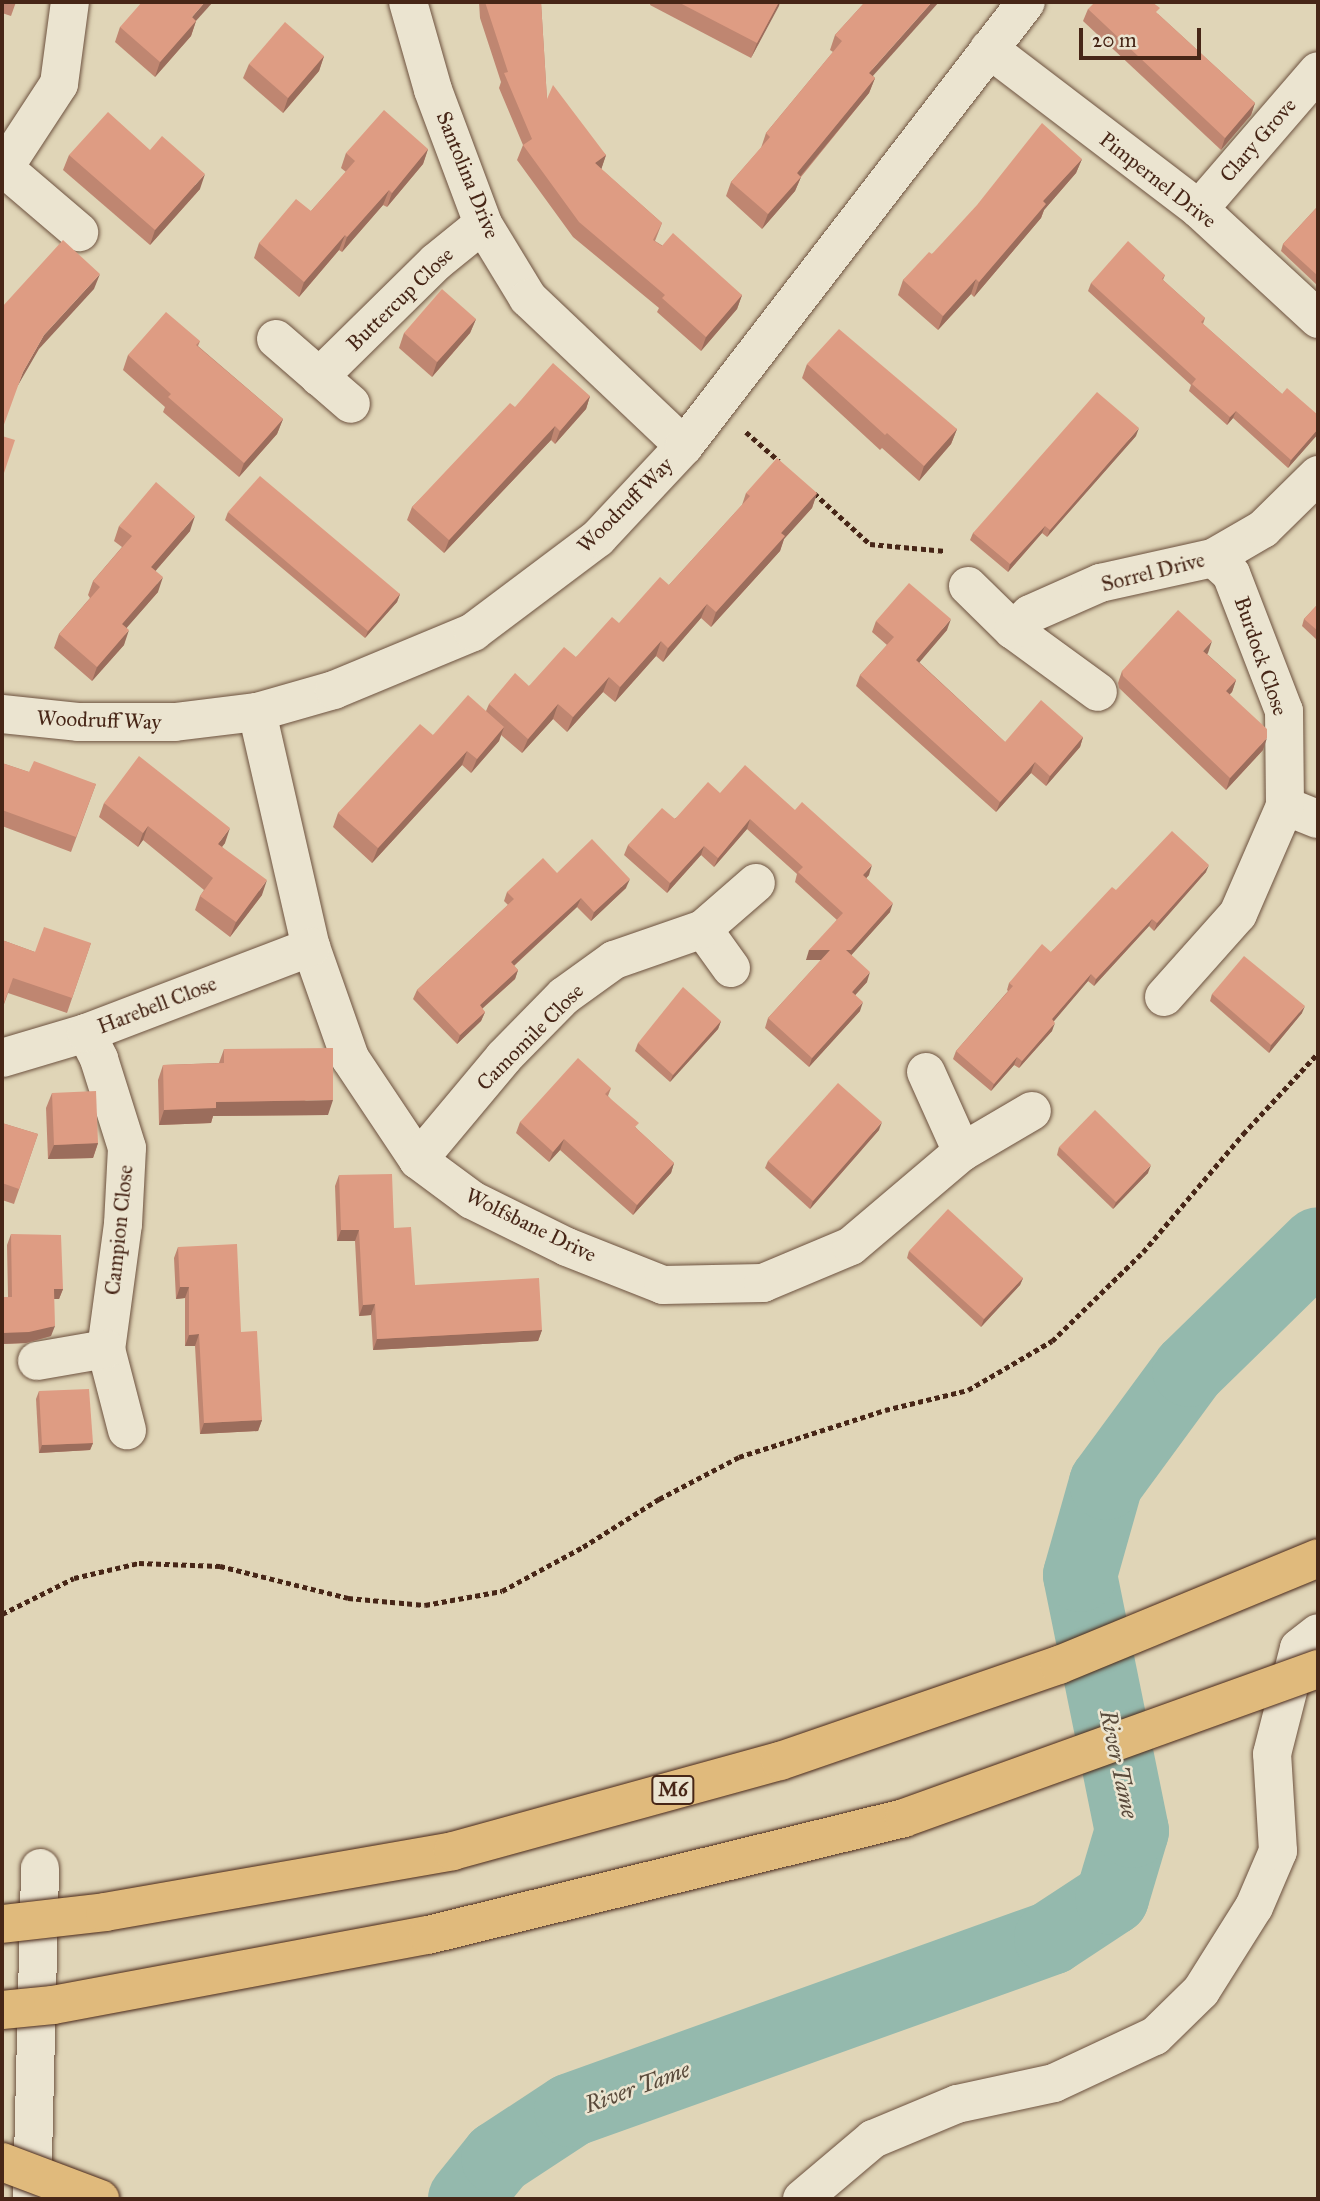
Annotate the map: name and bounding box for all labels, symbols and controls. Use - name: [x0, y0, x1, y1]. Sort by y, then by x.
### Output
- scale bar: [1082, 14, 1204, 58]
- text: 20 m: [1092, 27, 1137, 53]
- street label: Clary Grove: [1215, 93, 1301, 187]
- street label: Santolina Drive: [431, 108, 505, 242]
- street label: Pimpernel Drive: [1095, 127, 1221, 233]
- street label: Buttercup Close: [341, 242, 459, 356]
- street label: Woodruff Way: [572, 452, 678, 558]
- street label: Sorrel Drive: [1099, 547, 1207, 597]
- street label: Burdock Close: [1229, 593, 1293, 719]
- street label: Woodruff Way: [36, 705, 162, 735]
- street label: Harebell Close: [94, 971, 220, 1039]
- street label: Camomile Close: [471, 978, 589, 1096]
- street label: Campion Close: [100, 1164, 138, 1296]
- street label: Wolfsbane Drive: [461, 1182, 601, 1268]
- water label: River Tame: [1094, 1707, 1144, 1821]
- road number: M6: [650, 1774, 696, 1806]
- water label: River Tame: [581, 2055, 693, 2119]

